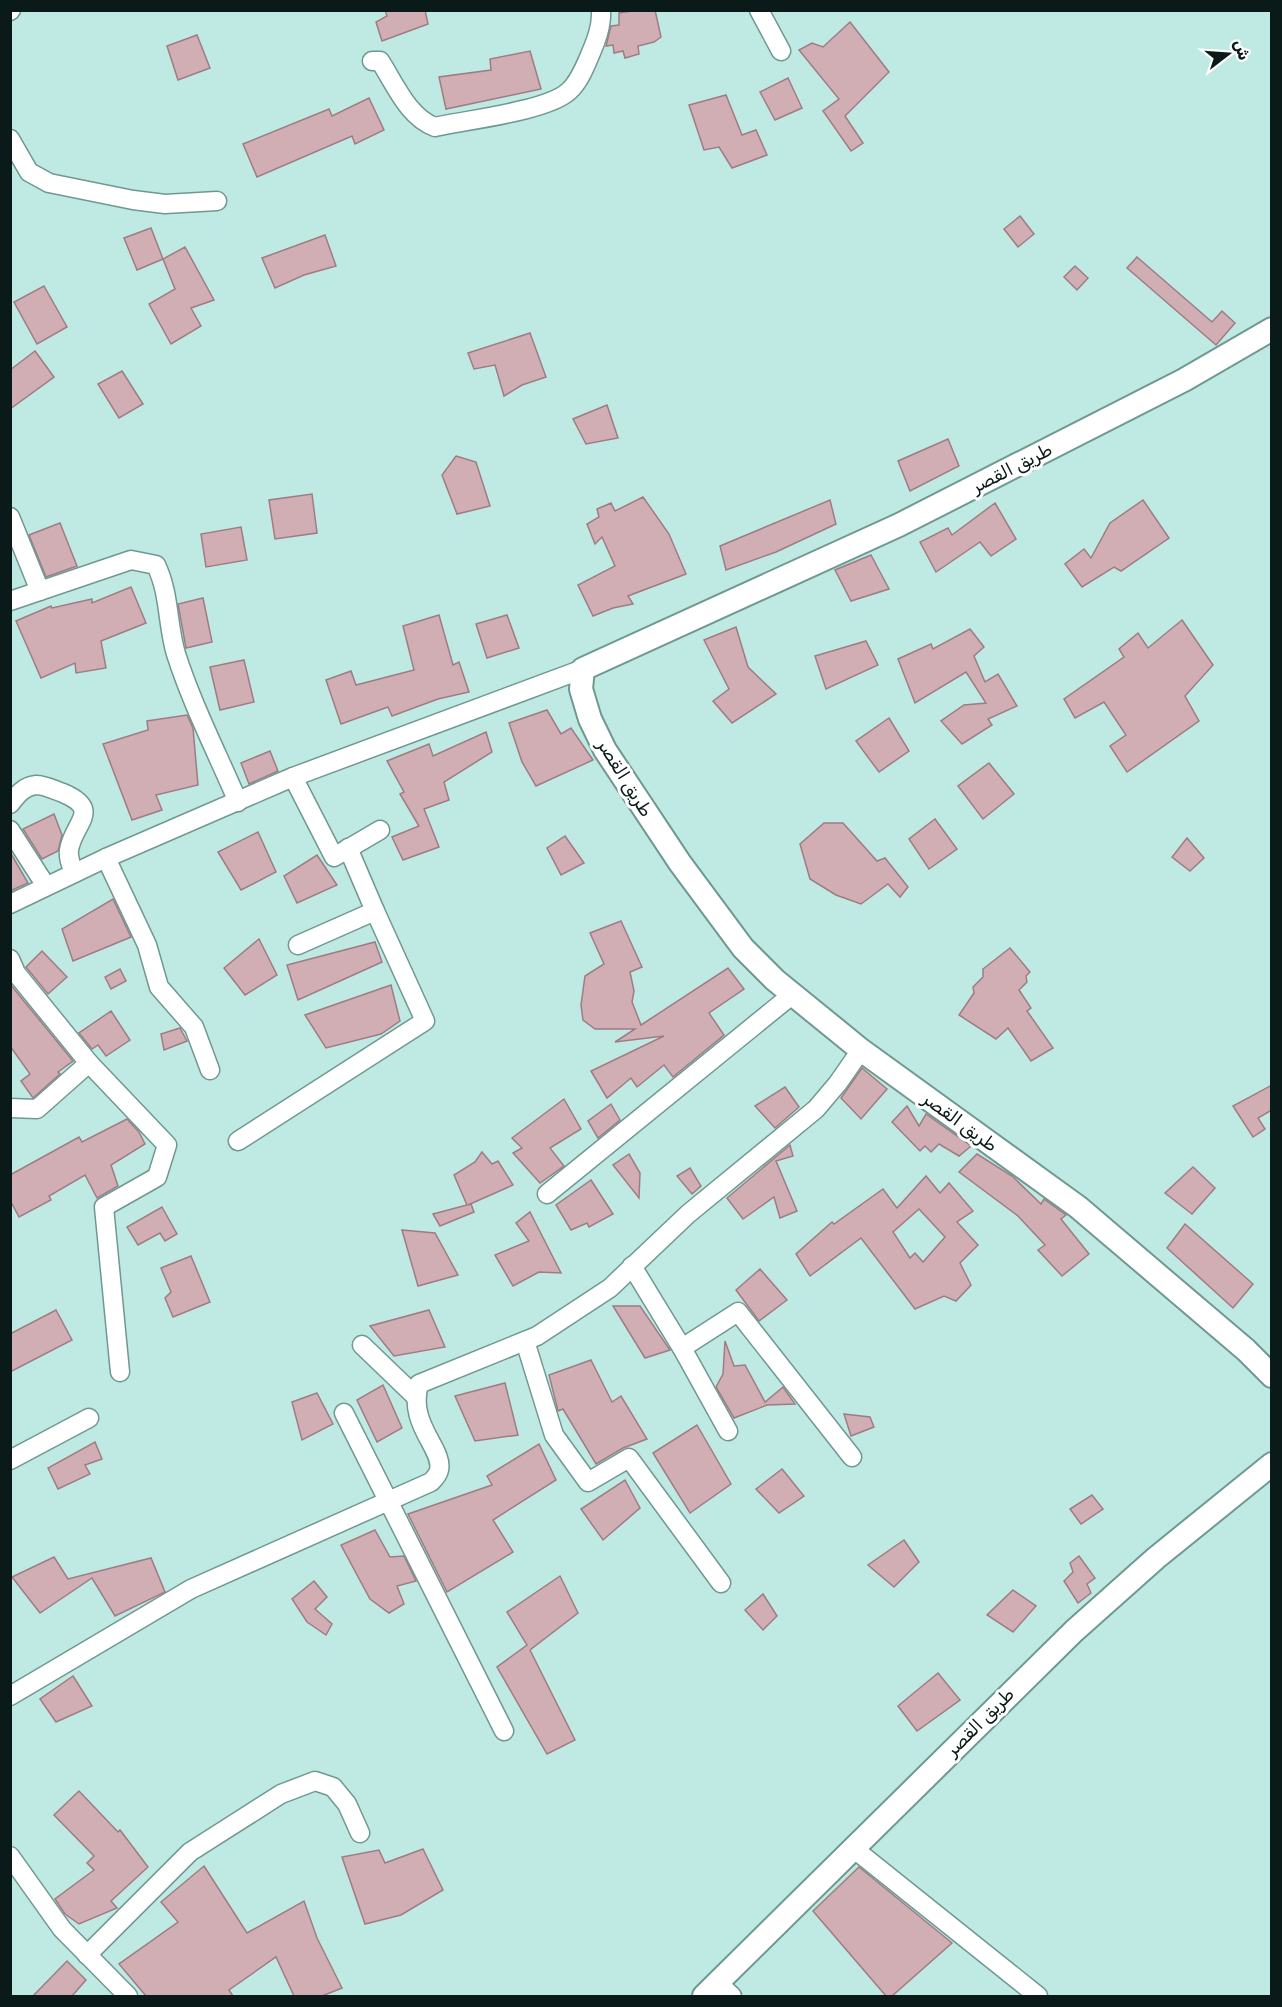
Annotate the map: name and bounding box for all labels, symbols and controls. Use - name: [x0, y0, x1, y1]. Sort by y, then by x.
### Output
- north arrow: [1198, 24, 1258, 84]
- text: ش: [1230, 37, 1254, 62]
- street label: طريق القصر: [967, 438, 1056, 498]
- street label: طريق القصر: [592, 734, 657, 821]
- street label: طريق القصر: [917, 1087, 1002, 1157]
- street label: طريق القصر: [941, 1683, 1019, 1761]

